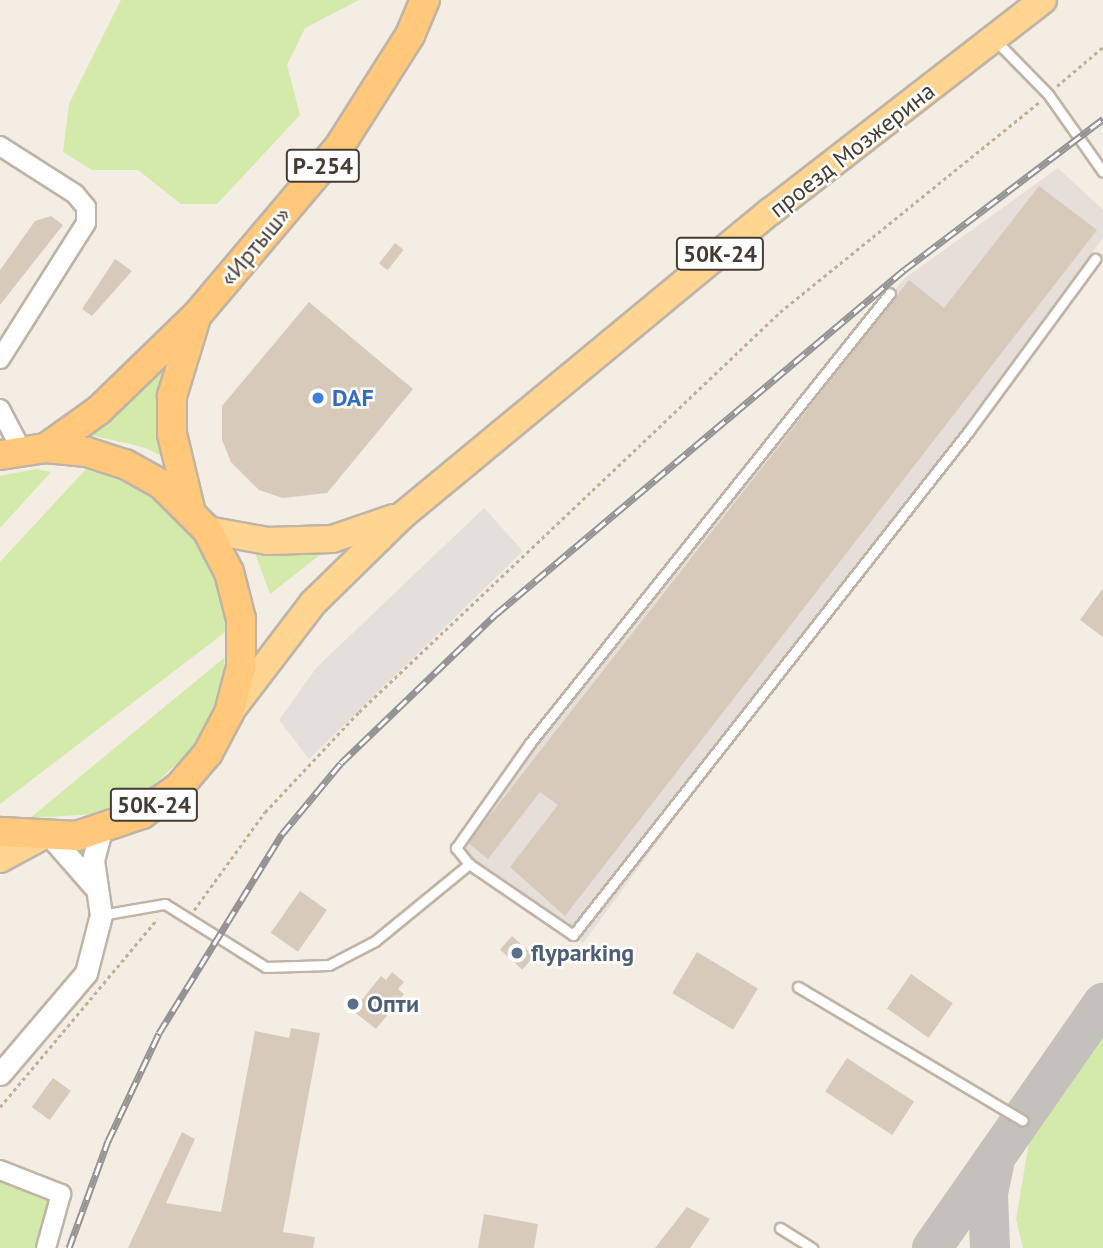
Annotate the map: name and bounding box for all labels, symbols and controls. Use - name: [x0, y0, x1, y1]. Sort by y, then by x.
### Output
- street label: проезд Мозжерина: [764, 76, 940, 224]
- road number: Р-254: [284, 146, 362, 186]
- street label: «Иртыш»: [213, 200, 297, 292]
- road number: 50К-24: [674, 234, 766, 274]
- place label: DAF: [332, 384, 374, 412]
- marker: DAF: [310, 390, 326, 406]
- road number: 50К-24: [108, 786, 200, 824]
- place label: flyparking: [531, 939, 634, 967]
- marker: flyparking: [509, 945, 525, 961]
- place label: Опти: [367, 990, 419, 1018]
- marker: Опти: [345, 996, 361, 1012]

